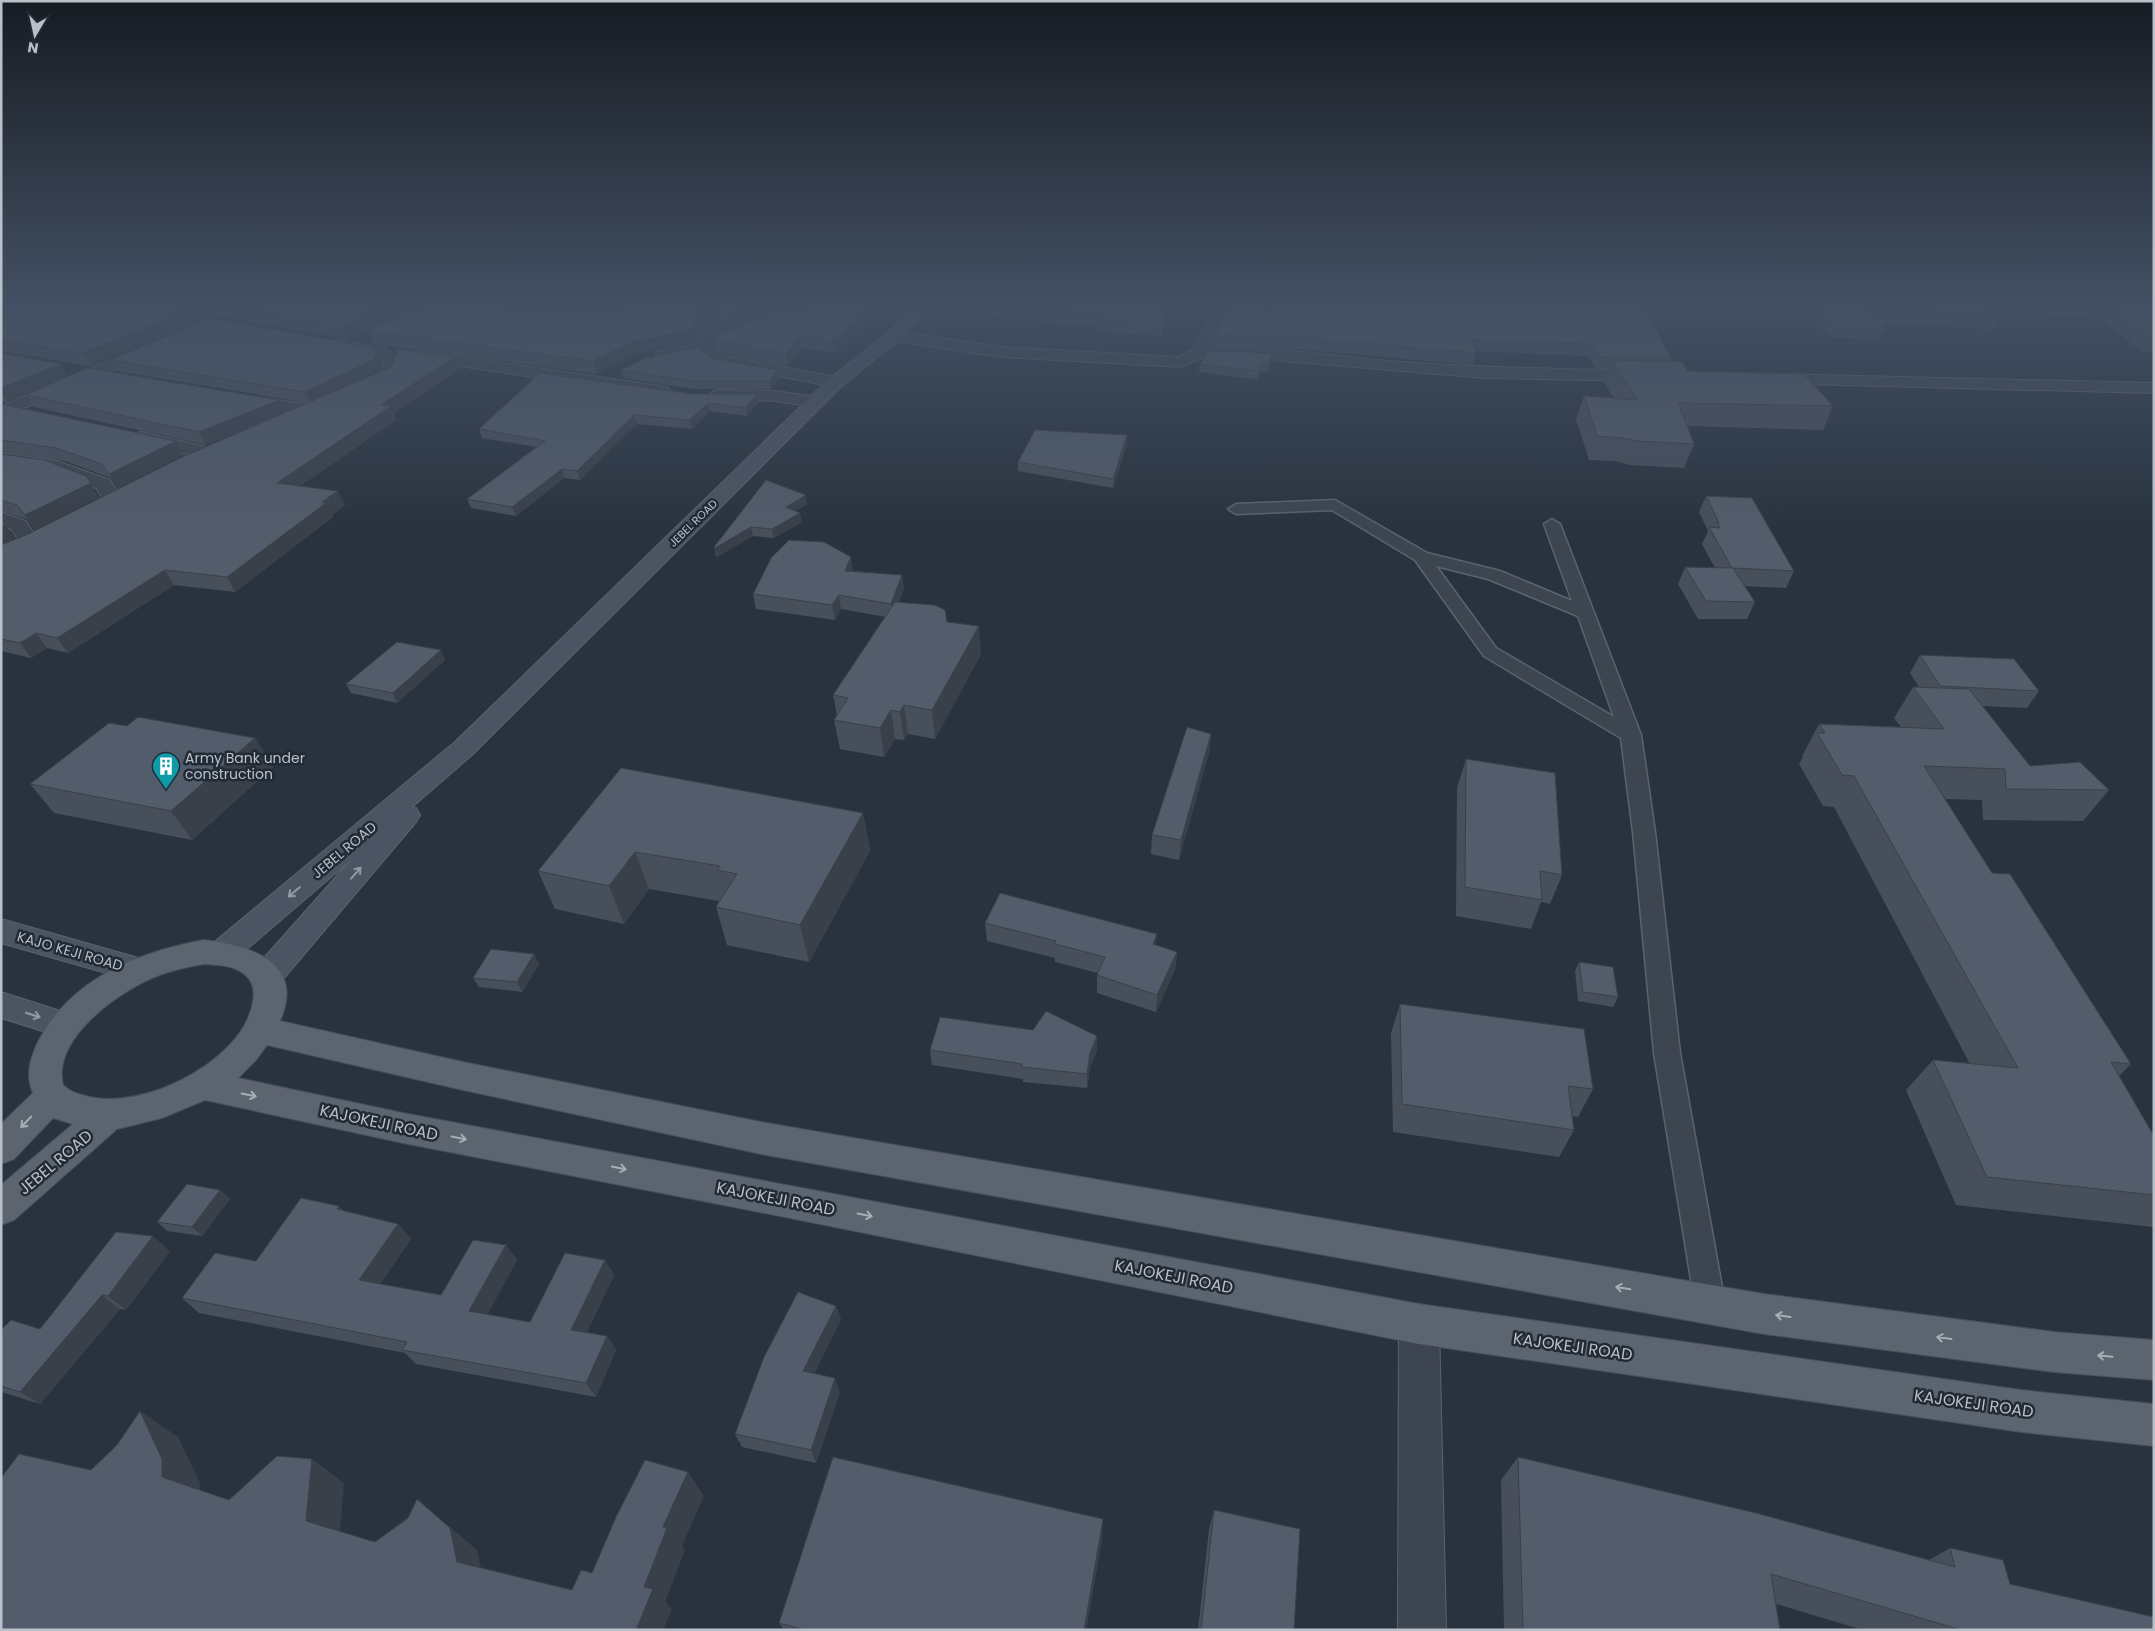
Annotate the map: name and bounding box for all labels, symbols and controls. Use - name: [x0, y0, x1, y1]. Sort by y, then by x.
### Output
- north arrow: [10, 10, 60, 60]
- text: N: [26, 37, 40, 59]
- street label: JEBEL ROAD: [665, 496, 721, 550]
- place label: Army Bank under construction: [185, 748, 305, 784]
- building icon: Army Bank under construction: [151, 751, 181, 790]
- street label: JEBEL ROAD: [307, 817, 381, 883]
- one-way arrow: [350, 866, 362, 879]
- one-way arrow: [287, 887, 300, 898]
- street label: KAJO KEJI ROAD: [15, 926, 125, 976]
- one-way arrow: [25, 1011, 40, 1020]
- one-way arrow: [240, 1091, 256, 1100]
- street label: KAJOKEJI ROAD: [318, 1099, 440, 1146]
- one-way arrow: [21, 1115, 33, 1127]
- street label: JEBEL ROAD: [13, 1125, 97, 1200]
- one-way arrow: [451, 1134, 467, 1144]
- one-way arrow: [611, 1164, 627, 1174]
- street label: KAJOKEJI ROAD: [715, 1176, 837, 1221]
- one-way arrow: [856, 1211, 872, 1221]
- street label: KAJOKEJI ROAD: [1113, 1254, 1235, 1299]
- one-way arrow: [1615, 1283, 1631, 1293]
- one-way arrow: [1775, 1311, 1791, 1321]
- street label: KAJOKEJI ROAD: [1512, 1327, 1634, 1366]
- one-way arrow: [1936, 1332, 1952, 1342]
- one-way arrow: [2097, 1352, 2113, 1361]
- street label: KAJOKEJI ROAD: [1913, 1384, 2035, 1423]

